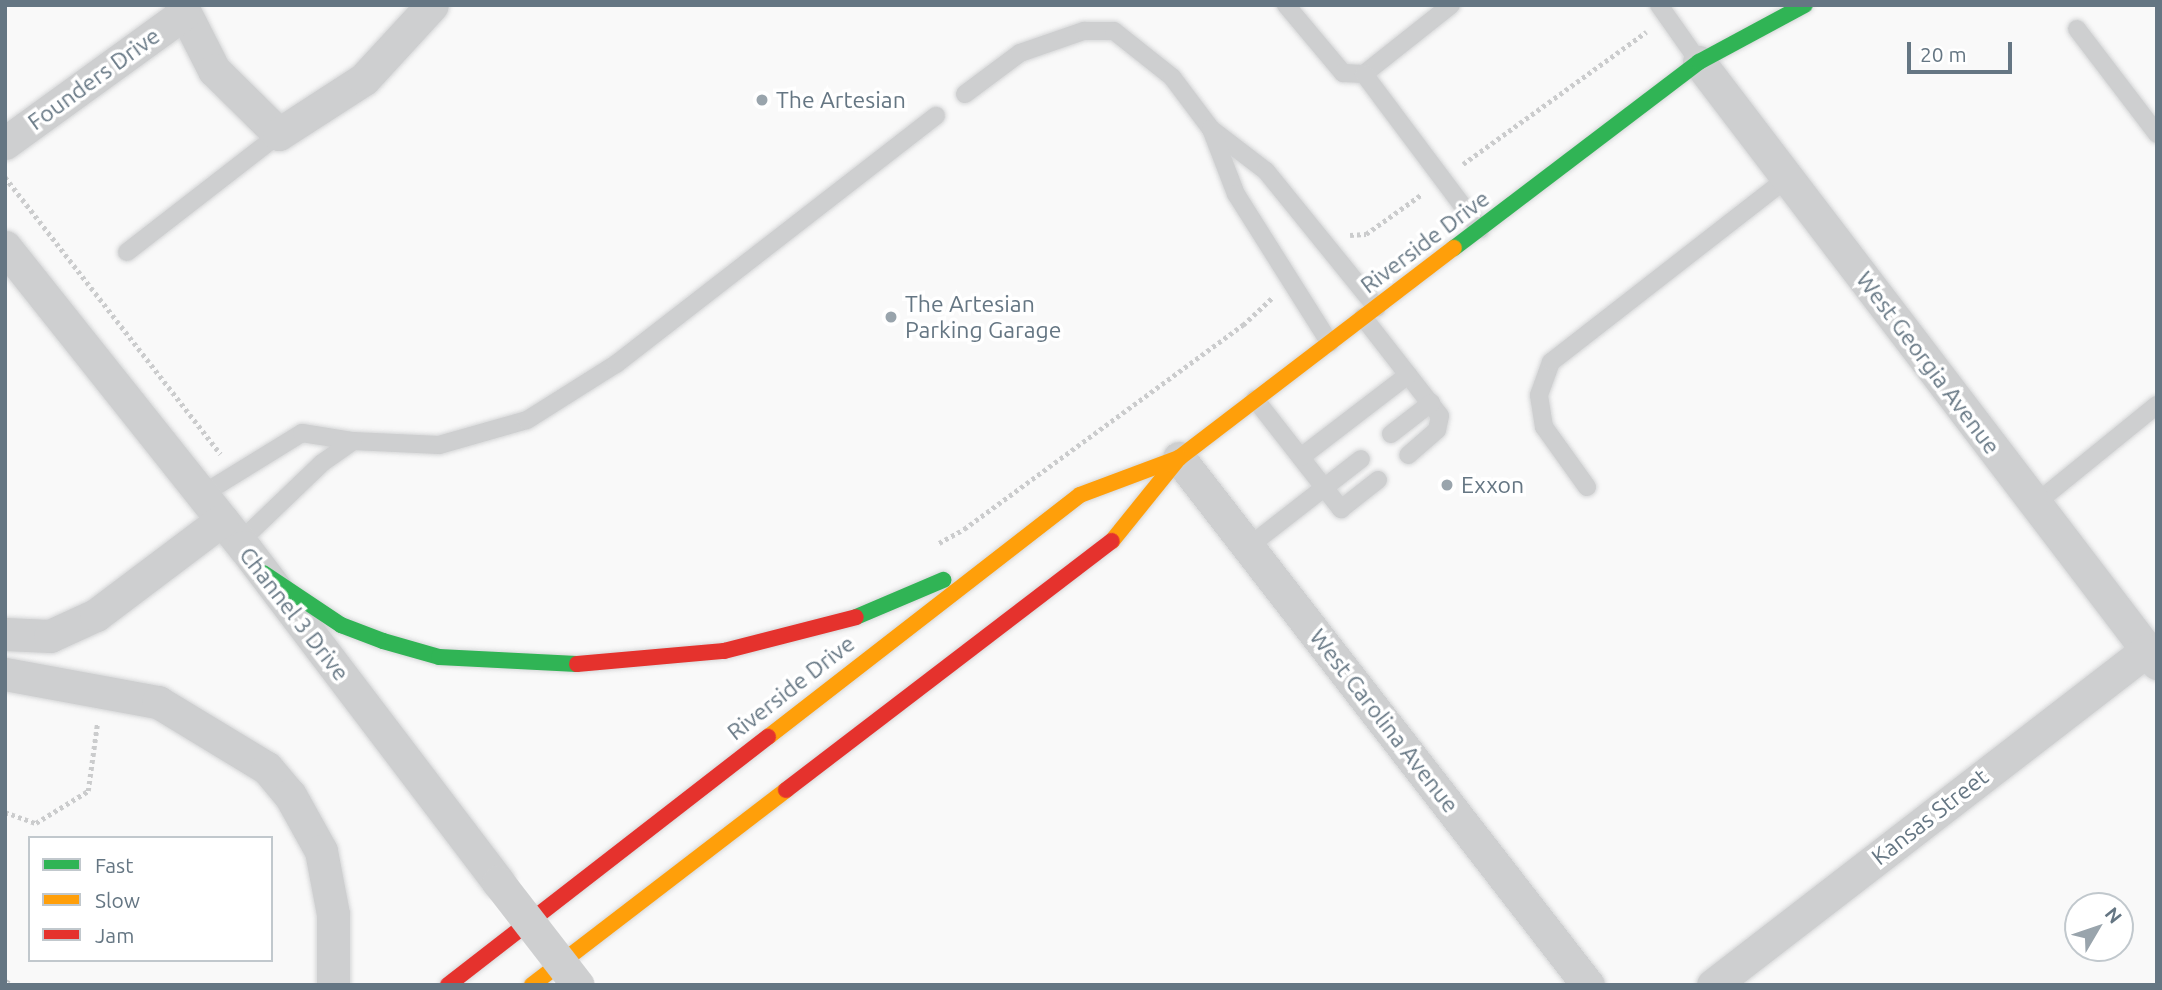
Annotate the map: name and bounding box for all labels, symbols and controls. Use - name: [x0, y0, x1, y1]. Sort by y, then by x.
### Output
- street label: Founders Drive: [23, 22, 165, 136]
- scale bar: [1910, 28, 2015, 72]
- text: 20 m: [1920, 42, 1967, 66]
- place label: The Artesian: [776, 86, 906, 114]
- marker: The Artesian: [754, 92, 770, 108]
- street label: Riverside Drive: [1355, 185, 1495, 299]
- street label: West Georgia Avenue: [1850, 266, 2006, 460]
- place label: The Artesian Parking Garage: [905, 290, 1061, 344]
- marker: The Artesian Parking Garage: [883, 309, 899, 325]
- place label: Exxon: [1461, 471, 1524, 499]
- marker: Exxon: [1439, 477, 1455, 493]
- street label: Channel 3 Drive: [233, 542, 355, 686]
- street label: West Carolina Avenue: [1304, 624, 1464, 818]
- street label: Riverside Drive: [722, 630, 860, 746]
- street label: Kansas Street: [1866, 763, 1994, 871]
- legend: [28, 836, 273, 962]
- text: Fast: [95, 853, 133, 877]
- text: Slow: [95, 888, 140, 912]
- north arrow: [2064, 892, 2134, 962]
- text: N: [2101, 903, 2127, 927]
- text: Jam: [95, 923, 134, 947]

